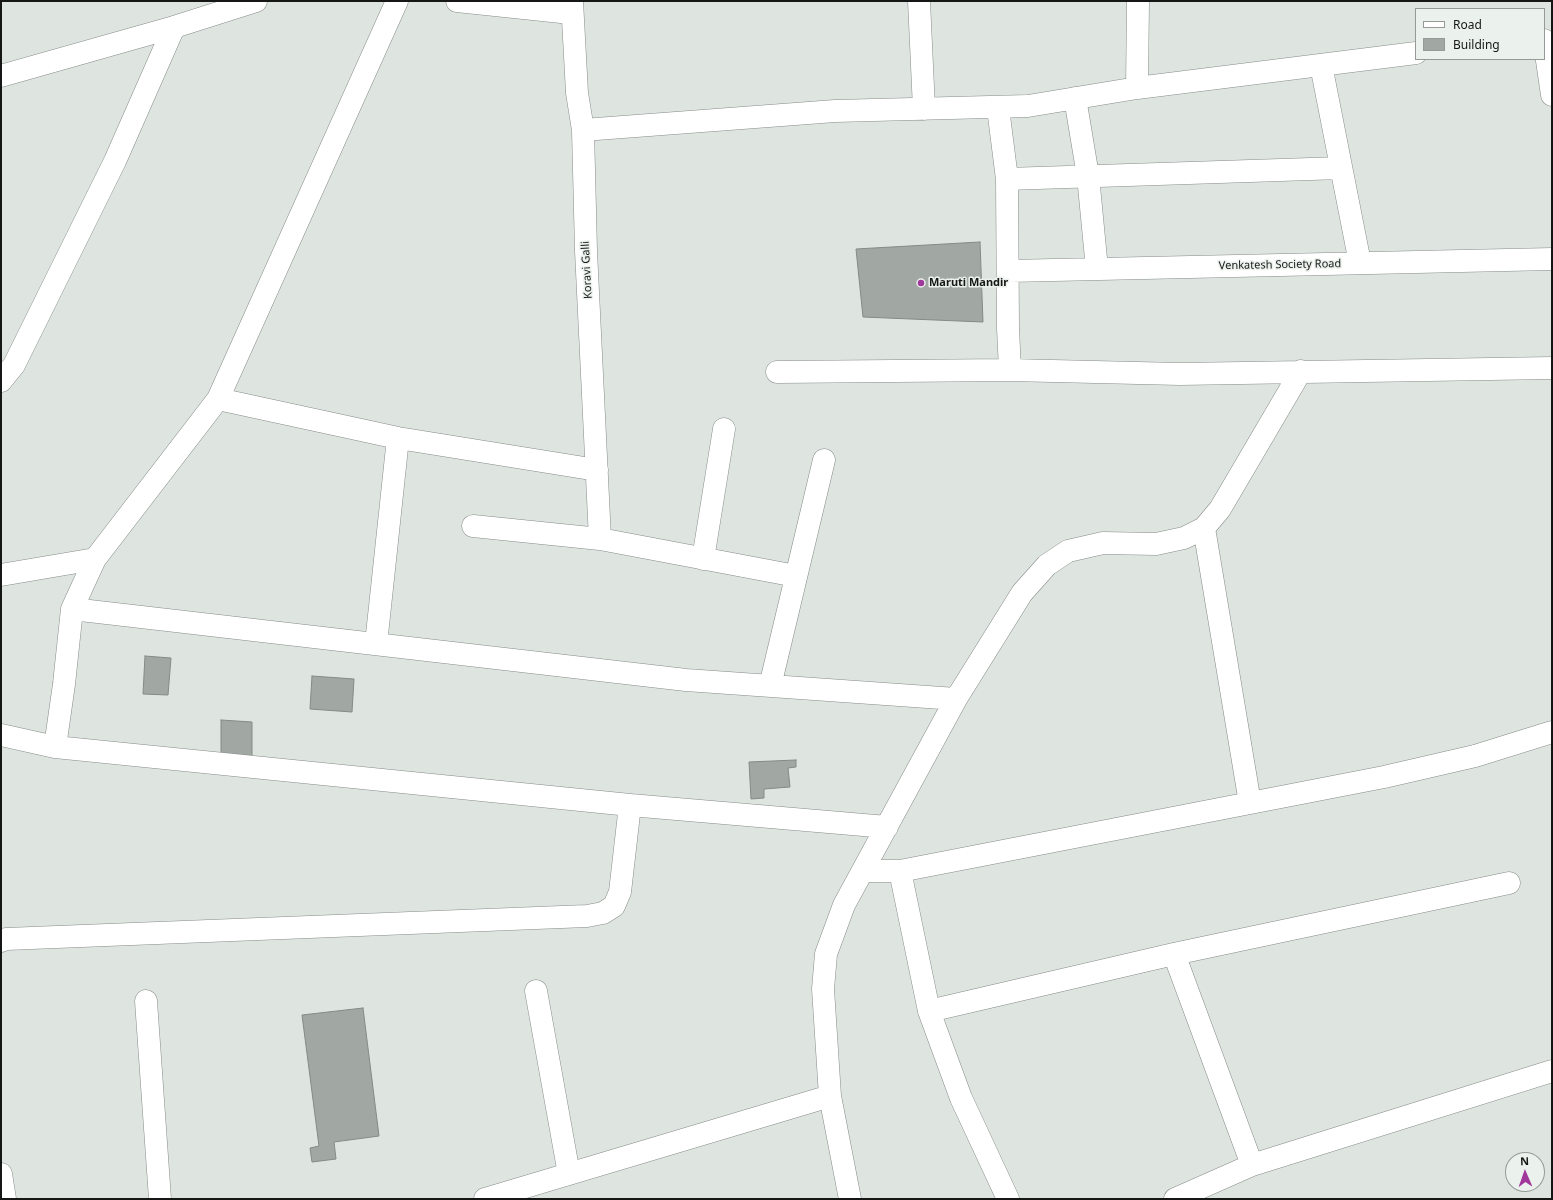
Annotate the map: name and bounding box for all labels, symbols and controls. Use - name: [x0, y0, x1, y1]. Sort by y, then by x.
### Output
- legend: [1415, 8, 1545, 60]
- text: Road: [1453, 16, 1482, 33]
- text: Building: [1453, 36, 1500, 53]
- street label: Koravi Galli: [579, 241, 595, 299]
- street label: Venkatesh Society Road: [1219, 257, 1341, 273]
- place label: Maruti Mandir: [929, 276, 1008, 290]
- marker: Maruti Mandir: [916, 278, 926, 288]
- north arrow: [1505, 1152, 1545, 1192]
- text: N: [1520, 1153, 1529, 1168]

